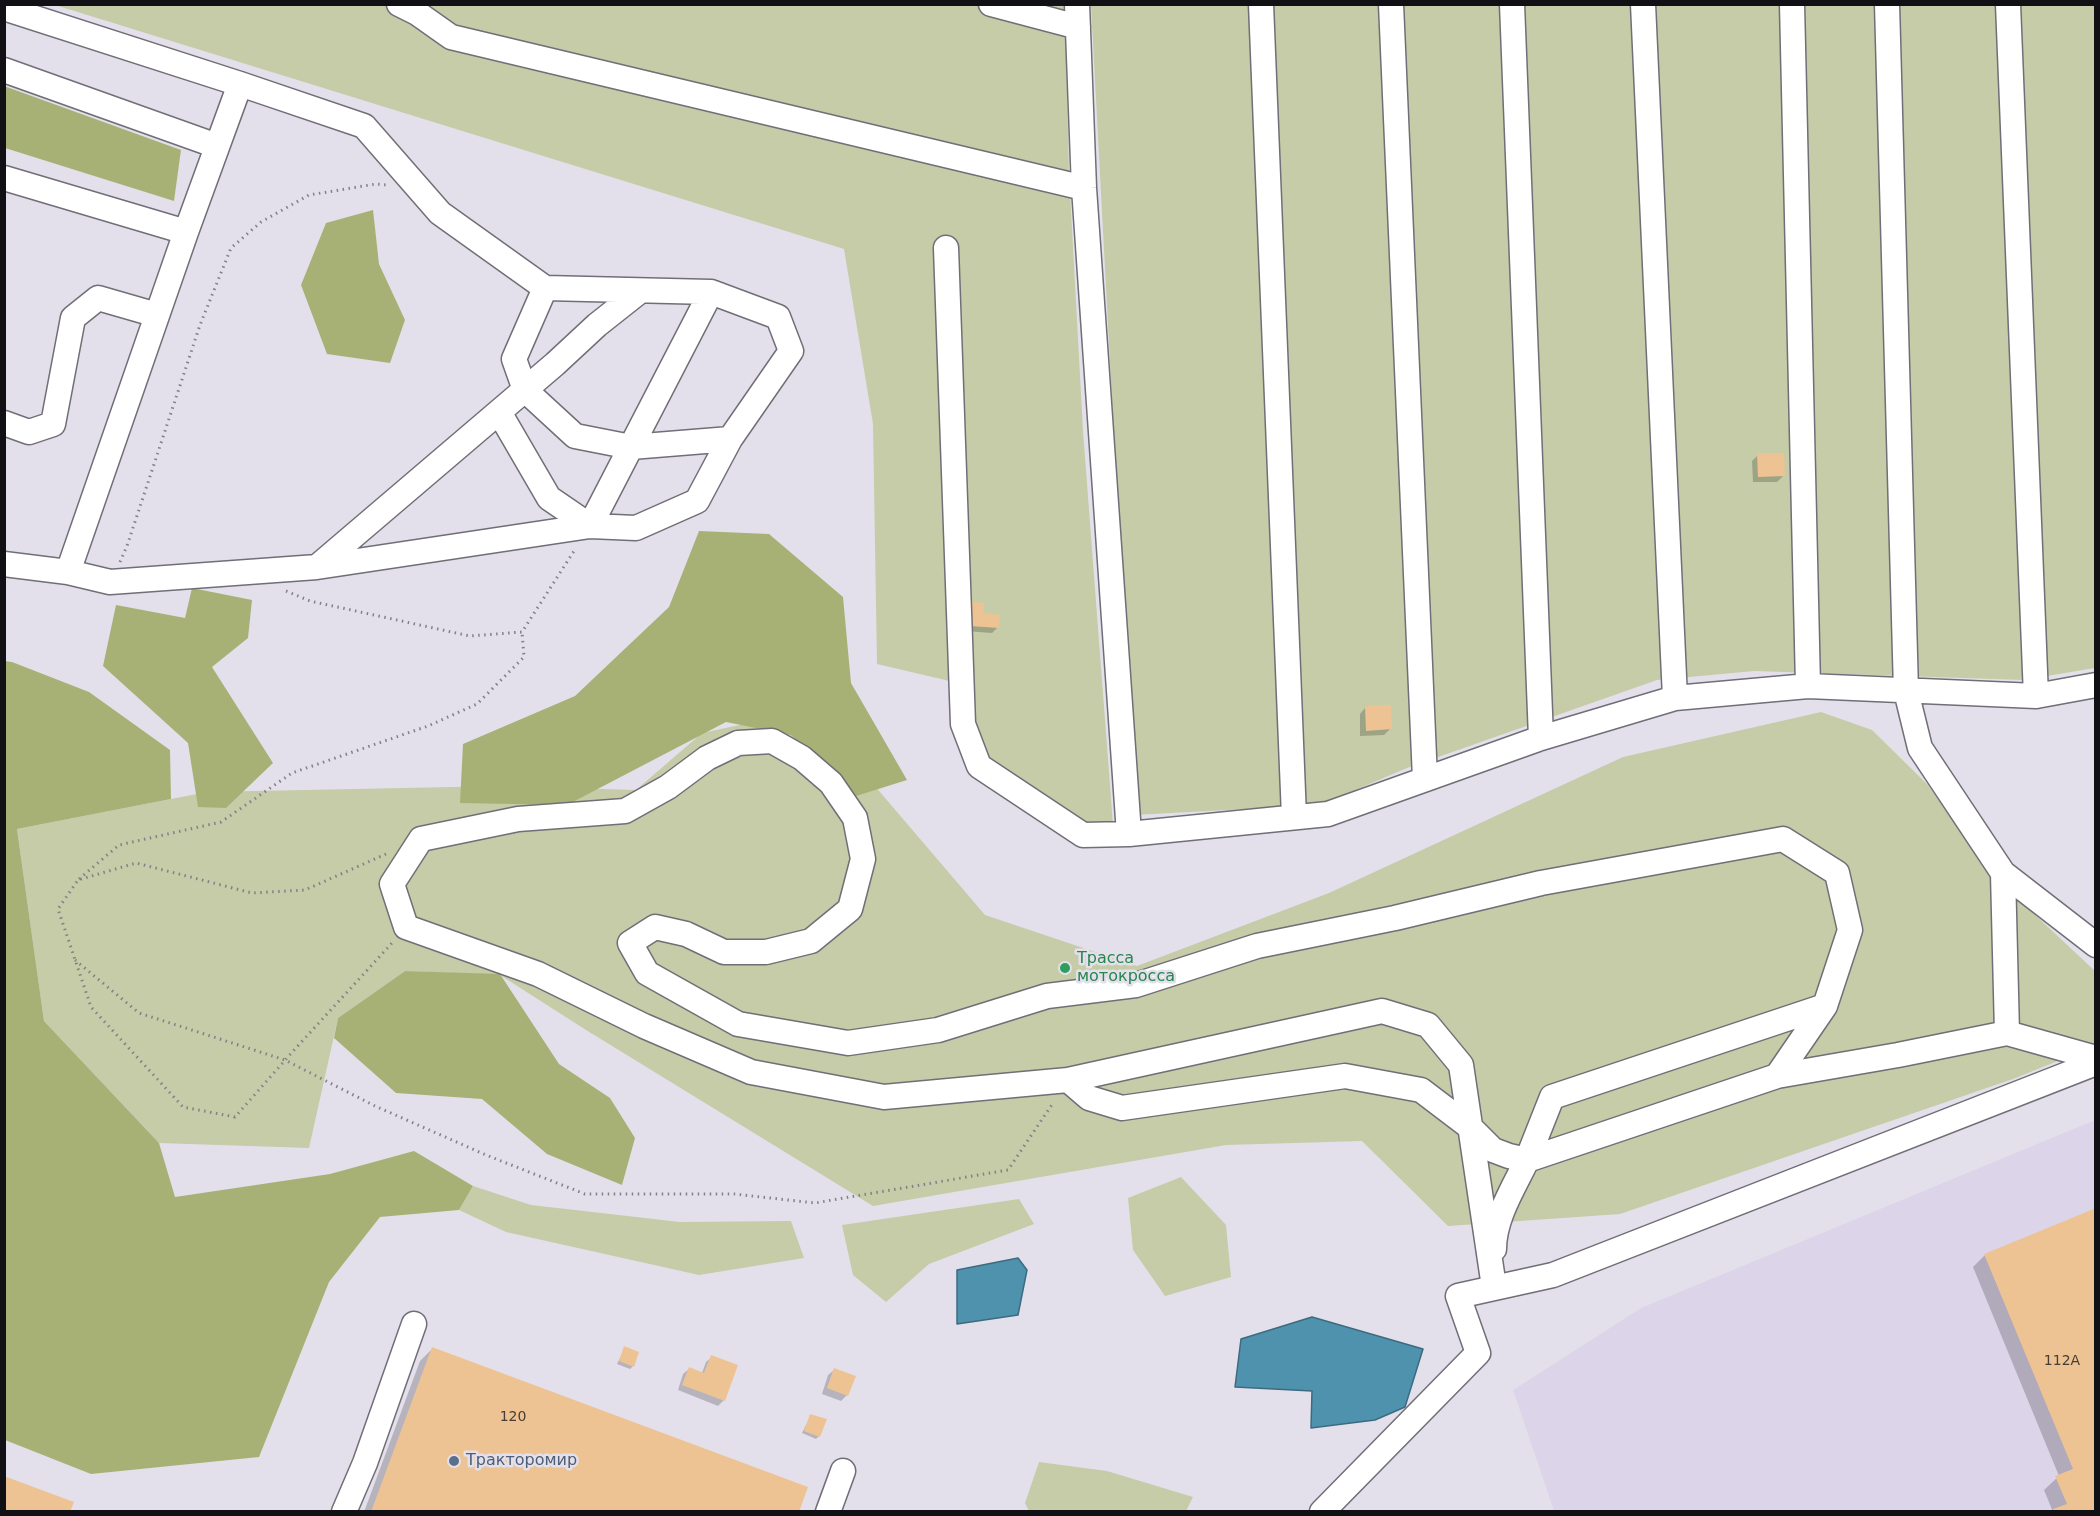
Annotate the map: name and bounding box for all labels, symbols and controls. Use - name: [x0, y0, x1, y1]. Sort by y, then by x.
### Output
- place label: Трасса мотокросса: [1077, 949, 1175, 987]
- marker: Трасса мотокросса: [1058, 961, 1072, 975]
- house number: 112А: [2044, 1353, 2080, 1369]
- house number: 120: [500, 1409, 526, 1425]
- place label: Тракторомир: [466, 1451, 577, 1471]
- marker: Тракторомир: [447, 1454, 461, 1468]

